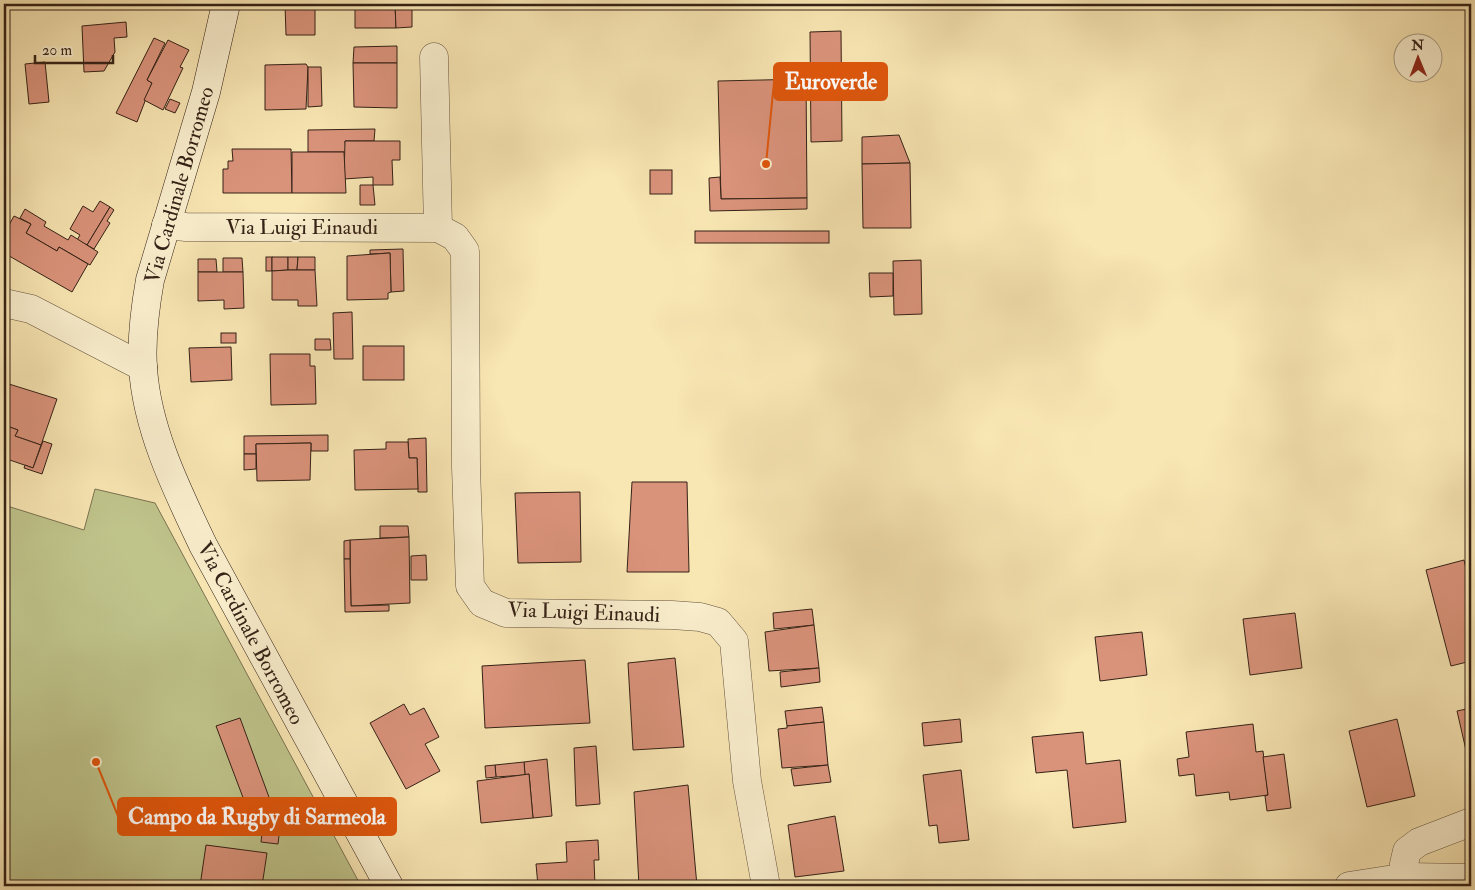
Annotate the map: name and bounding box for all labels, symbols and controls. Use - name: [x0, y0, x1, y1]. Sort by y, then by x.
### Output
- scale bar: [35, 32, 112, 64]
- north arrow: [1392, 32, 1442, 82]
- text: N: [1410, 37, 1425, 54]
- text: 20 m: [42, 41, 72, 60]
- callout: Euroverde: [774, 63, 887, 100]
- text: Euroverde: [785, 68, 878, 96]
- street label: Via Cardinale Borromeo: [138, 84, 221, 287]
- street label: Via Luigi Einaudi: [226, 214, 379, 241]
- street label: Via Cardinale Borromeo: [191, 537, 310, 729]
- street label: Via Luigi Einaudi: [507, 596, 661, 629]
- callout: Campo da Rugby di Sarmeola: [118, 798, 396, 835]
- text: Campo da Rugby di Sarmeola: [128, 803, 387, 832]

